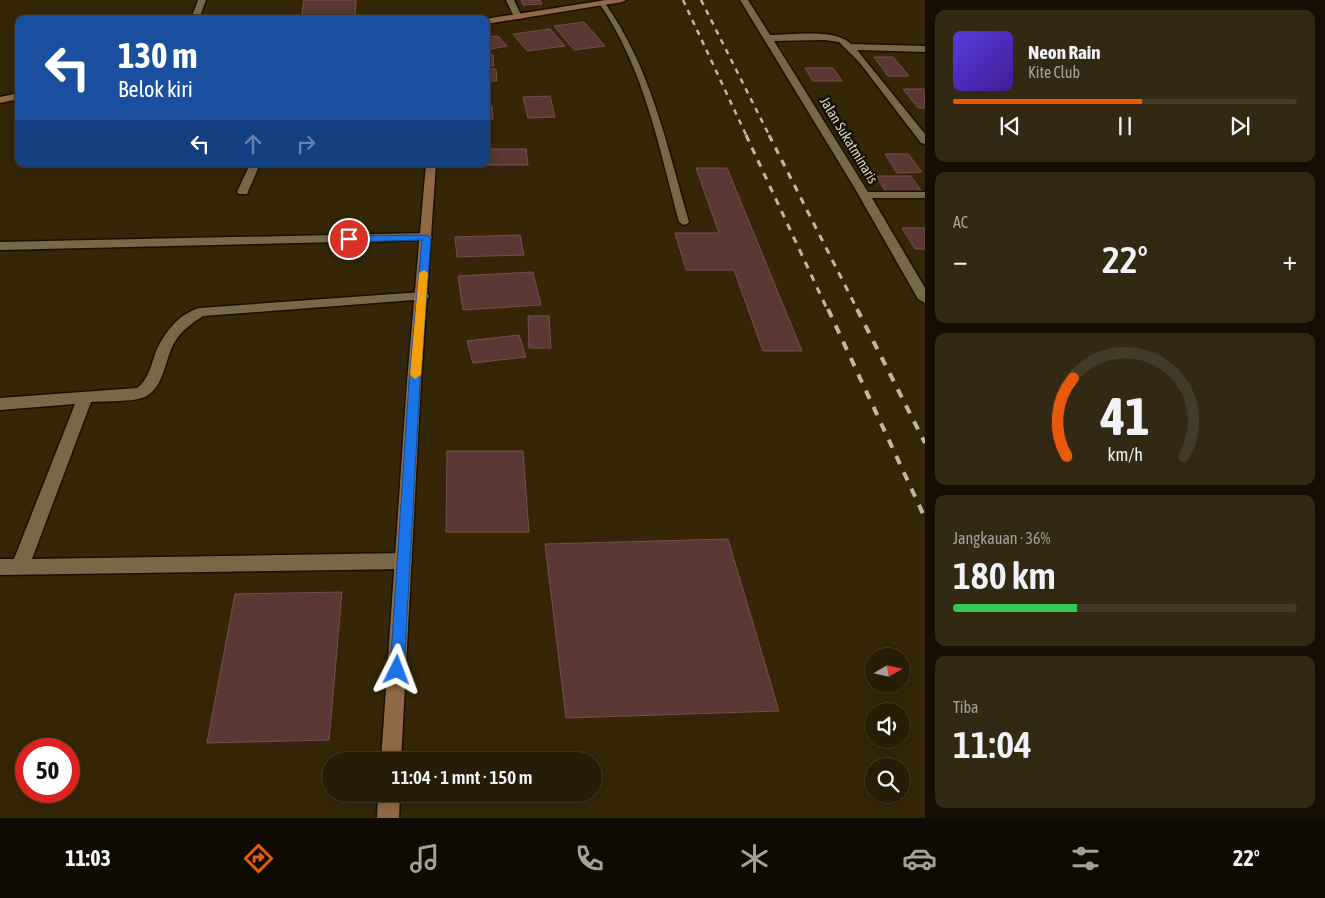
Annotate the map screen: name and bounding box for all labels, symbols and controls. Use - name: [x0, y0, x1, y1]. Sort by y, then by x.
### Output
- icon: left: [35, 35, 100, 100]
- text: 130 m: [118, 35, 197, 75]
- text: Neon Rain: [1028, 41, 1100, 63]
- text: Kite Club: [1028, 63, 1080, 81]
- text: Belok kiri: [118, 76, 193, 102]
- street label: Jalan Sukatminaris: [817, 94, 881, 186]
- icon: previous: [996, 112, 1024, 140]
- icon: pause: [1111, 112, 1139, 140]
- icon: next: [1226, 112, 1254, 140]
- icon: left: [186, 130, 214, 158]
- icon: ahead: [239, 130, 267, 158]
- icon: right: [292, 130, 320, 158]
- text: AC: [953, 213, 968, 231]
- pin: [328, 218, 370, 260]
- icon: arrive: [335, 225, 363, 253]
- text: 22°: [1102, 238, 1148, 281]
- text: −: [953, 244, 968, 276]
- text: +: [1282, 244, 1297, 276]
- text: 41: [1100, 386, 1149, 446]
- text: km/h: [1107, 444, 1143, 465]
- text: Jangkauan · 36%: [953, 529, 1050, 547]
- text: 180 km: [953, 554, 1056, 597]
- position arrow: [370, 643, 422, 695]
- north arrow: [865, 648, 910, 692]
- map controls: [865, 648, 910, 803]
- text: Tiba: [953, 698, 978, 716]
- button: sound: [865, 703, 910, 748]
- text: 11:04: [953, 723, 1032, 766]
- speed limit sign: 50: [15, 738, 80, 803]
- button: search: [865, 758, 910, 803]
- text: 11:04 · 1 mnt · 150 m: [392, 766, 533, 788]
- icon: directions: [241, 841, 276, 876]
- icon: music: [407, 841, 442, 876]
- icon: phone: [572, 841, 607, 876]
- icon: climate: [737, 841, 772, 876]
- icon: car: [902, 841, 937, 876]
- icon: filters: [1068, 841, 1103, 876]
- text: 11:03: [65, 845, 111, 871]
- text: 22°: [1233, 845, 1260, 871]

